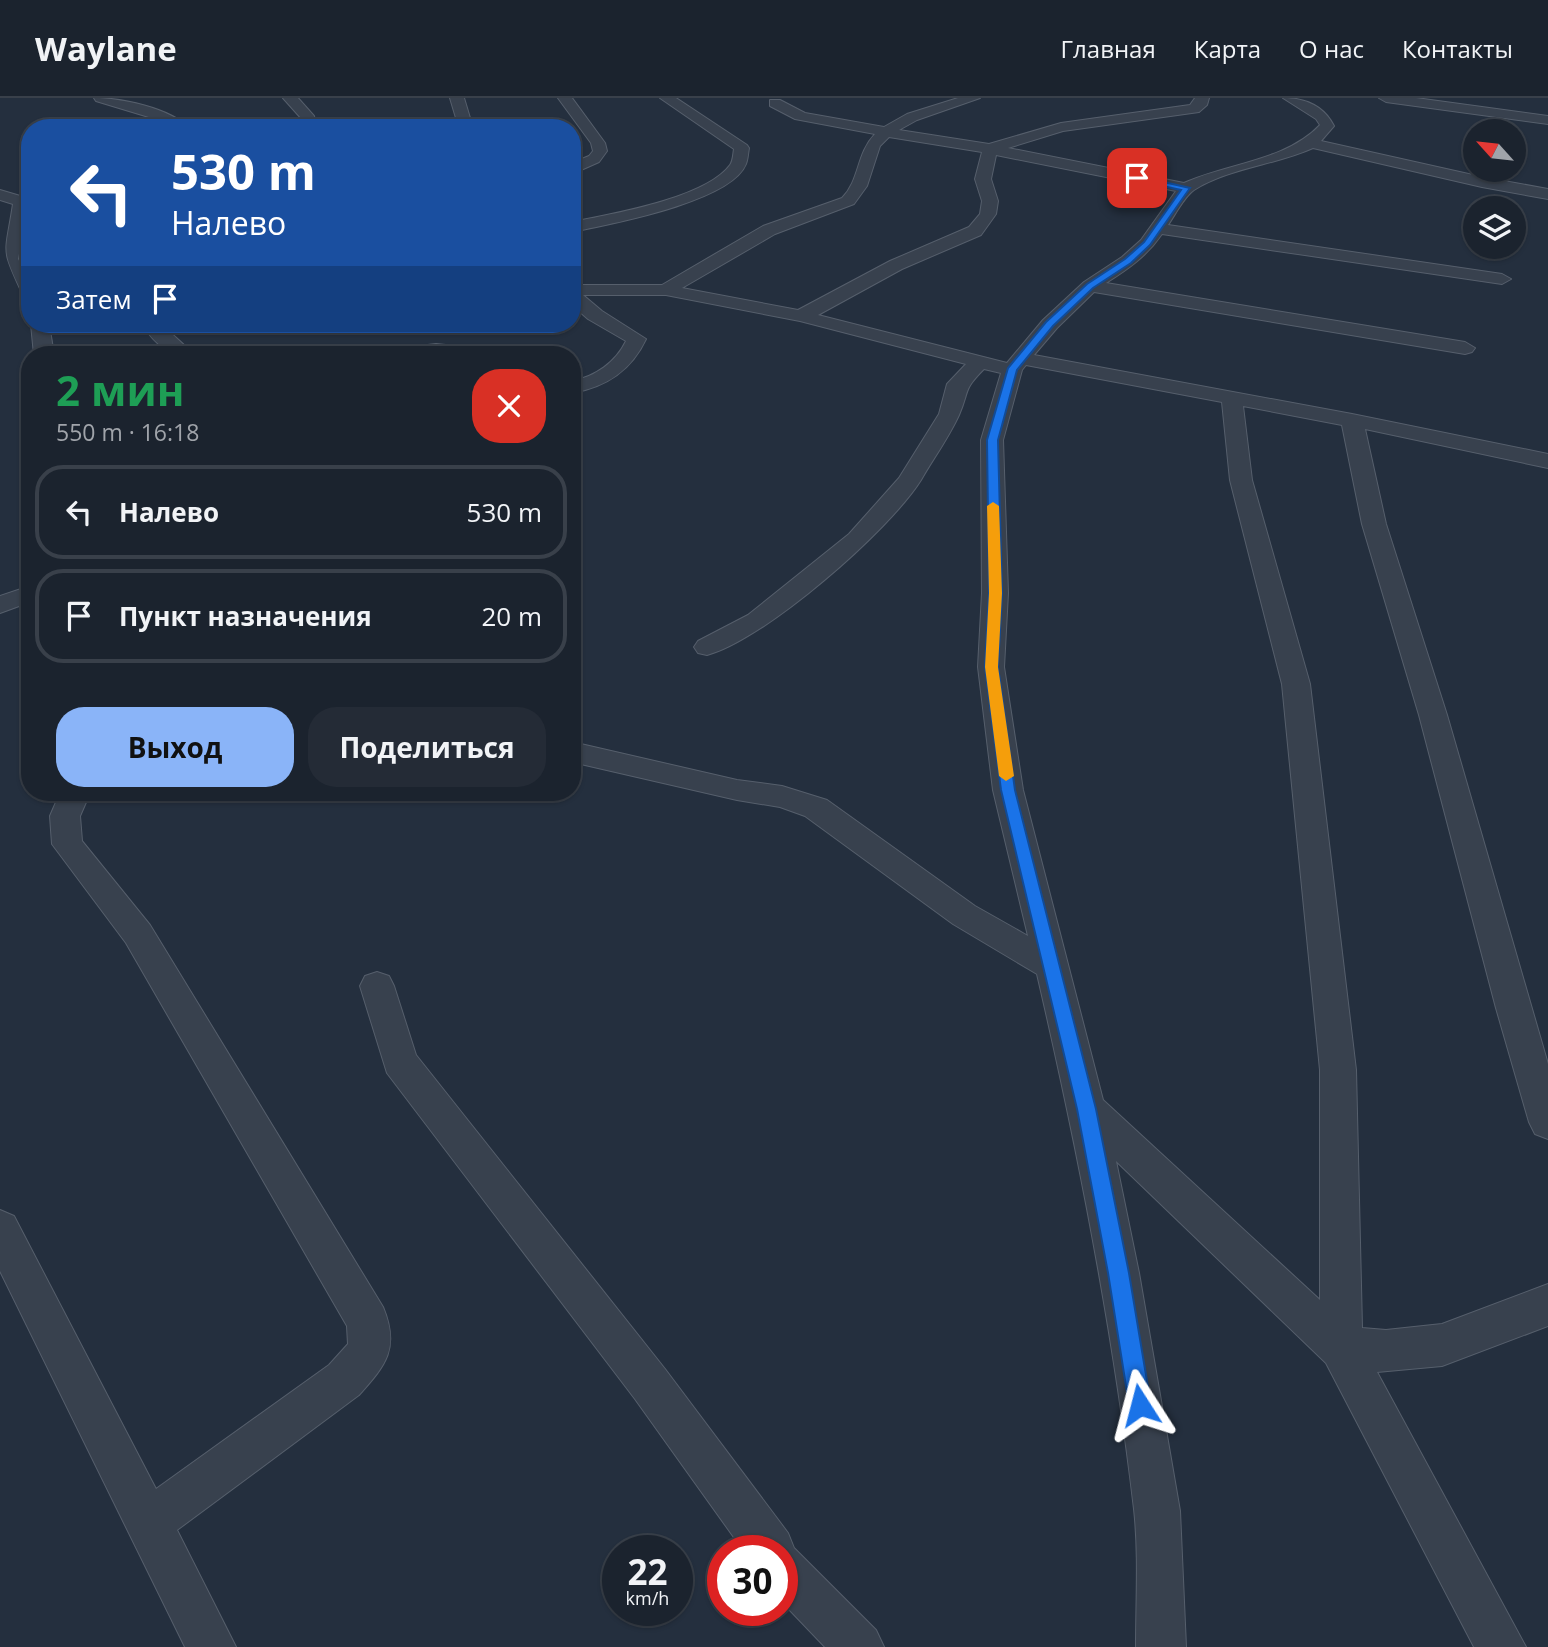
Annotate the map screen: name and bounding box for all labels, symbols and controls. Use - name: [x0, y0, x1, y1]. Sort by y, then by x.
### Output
- text: Waylane: [35, 26, 177, 71]
- text: Главная: [1061, 32, 1156, 65]
- text: Карта: [1194, 32, 1261, 65]
- text: О нас: [1299, 32, 1364, 65]
- text: Контакты: [1402, 32, 1513, 65]
- north arrow: [1463, 119, 1526, 182]
- map controls: [1463, 119, 1526, 259]
- text: 530 m: [171, 138, 316, 204]
- icon: left: [56, 147, 147, 238]
- pin: [1107, 148, 1167, 208]
- icon: arrive: [1118, 159, 1156, 197]
- button: layers: [1463, 196, 1526, 259]
- text: Налево: [171, 201, 286, 244]
- icon: arrive: [146, 280, 184, 318]
- text: Затем: [56, 281, 132, 317]
- text: 2 мин: [56, 361, 184, 418]
- button: close: [472, 369, 546, 443]
- text: 550 m · 16:18: [56, 416, 199, 448]
- icon: left: [60, 493, 98, 531]
- text: Налево: [119, 494, 219, 530]
- text: 530 m: [467, 494, 542, 530]
- icon: arrive: [60, 597, 98, 635]
- text: Пункт назначения: [119, 598, 372, 634]
- text: 20 m: [481, 598, 542, 634]
- button: Выход: [56, 707, 294, 787]
- button: Поделиться: [308, 707, 546, 787]
- position arrow: [1103, 1368, 1177, 1442]
- speed limit sign: 30: [707, 1535, 798, 1626]
- text: 22: [627, 1548, 668, 1595]
- text: km/h: [626, 1586, 669, 1610]

